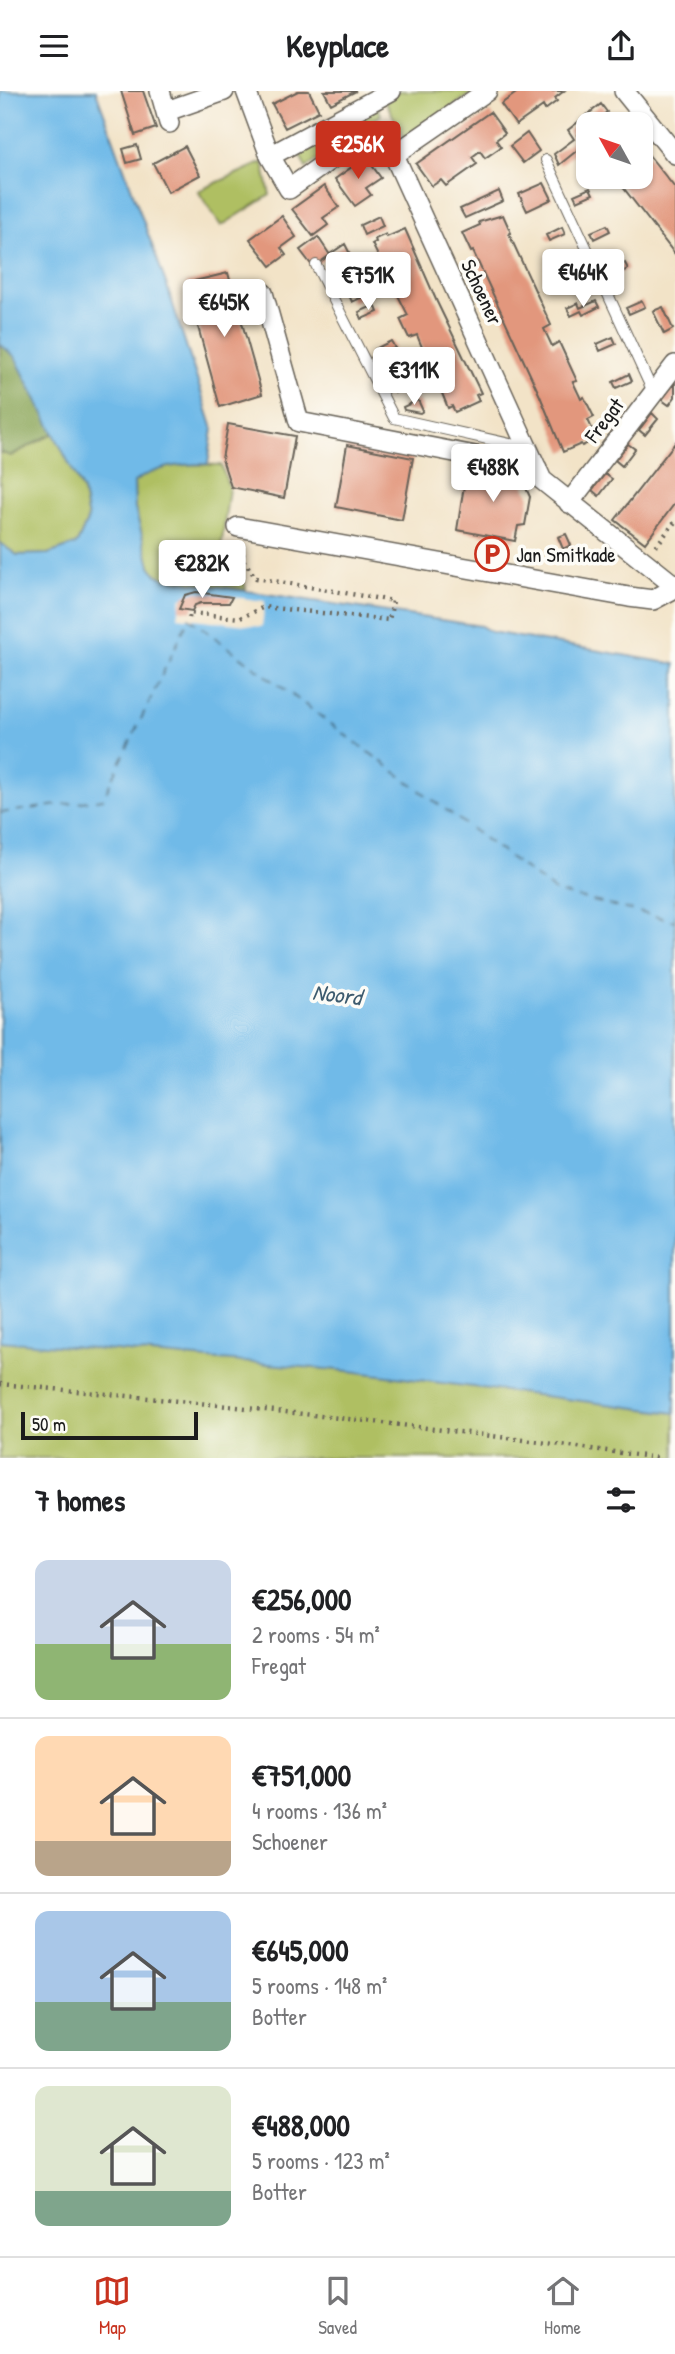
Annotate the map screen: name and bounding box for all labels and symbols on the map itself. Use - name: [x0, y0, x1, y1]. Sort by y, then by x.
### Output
- north arrow: [576, 112, 653, 189]
- pin: €256K: [309, 122, 407, 181]
- pin: €464K: [534, 249, 632, 309]
- pin: €751K: [319, 253, 417, 312]
- street label: Schoener: [454, 254, 510, 330]
- pin: €645K: [175, 279, 273, 339]
- pin: €311K: [365, 347, 463, 407]
- street label: Fregat: [577, 391, 631, 449]
- pin: €488K: [444, 445, 542, 504]
- parking icon: Jan Smitkade: [473, 535, 511, 573]
- pin: €282K: [153, 540, 251, 600]
- place label: Jan Smitkade: [516, 540, 616, 569]
- water label: Noord: [311, 976, 367, 1013]
- scale bar: [21, 1409, 198, 1441]

